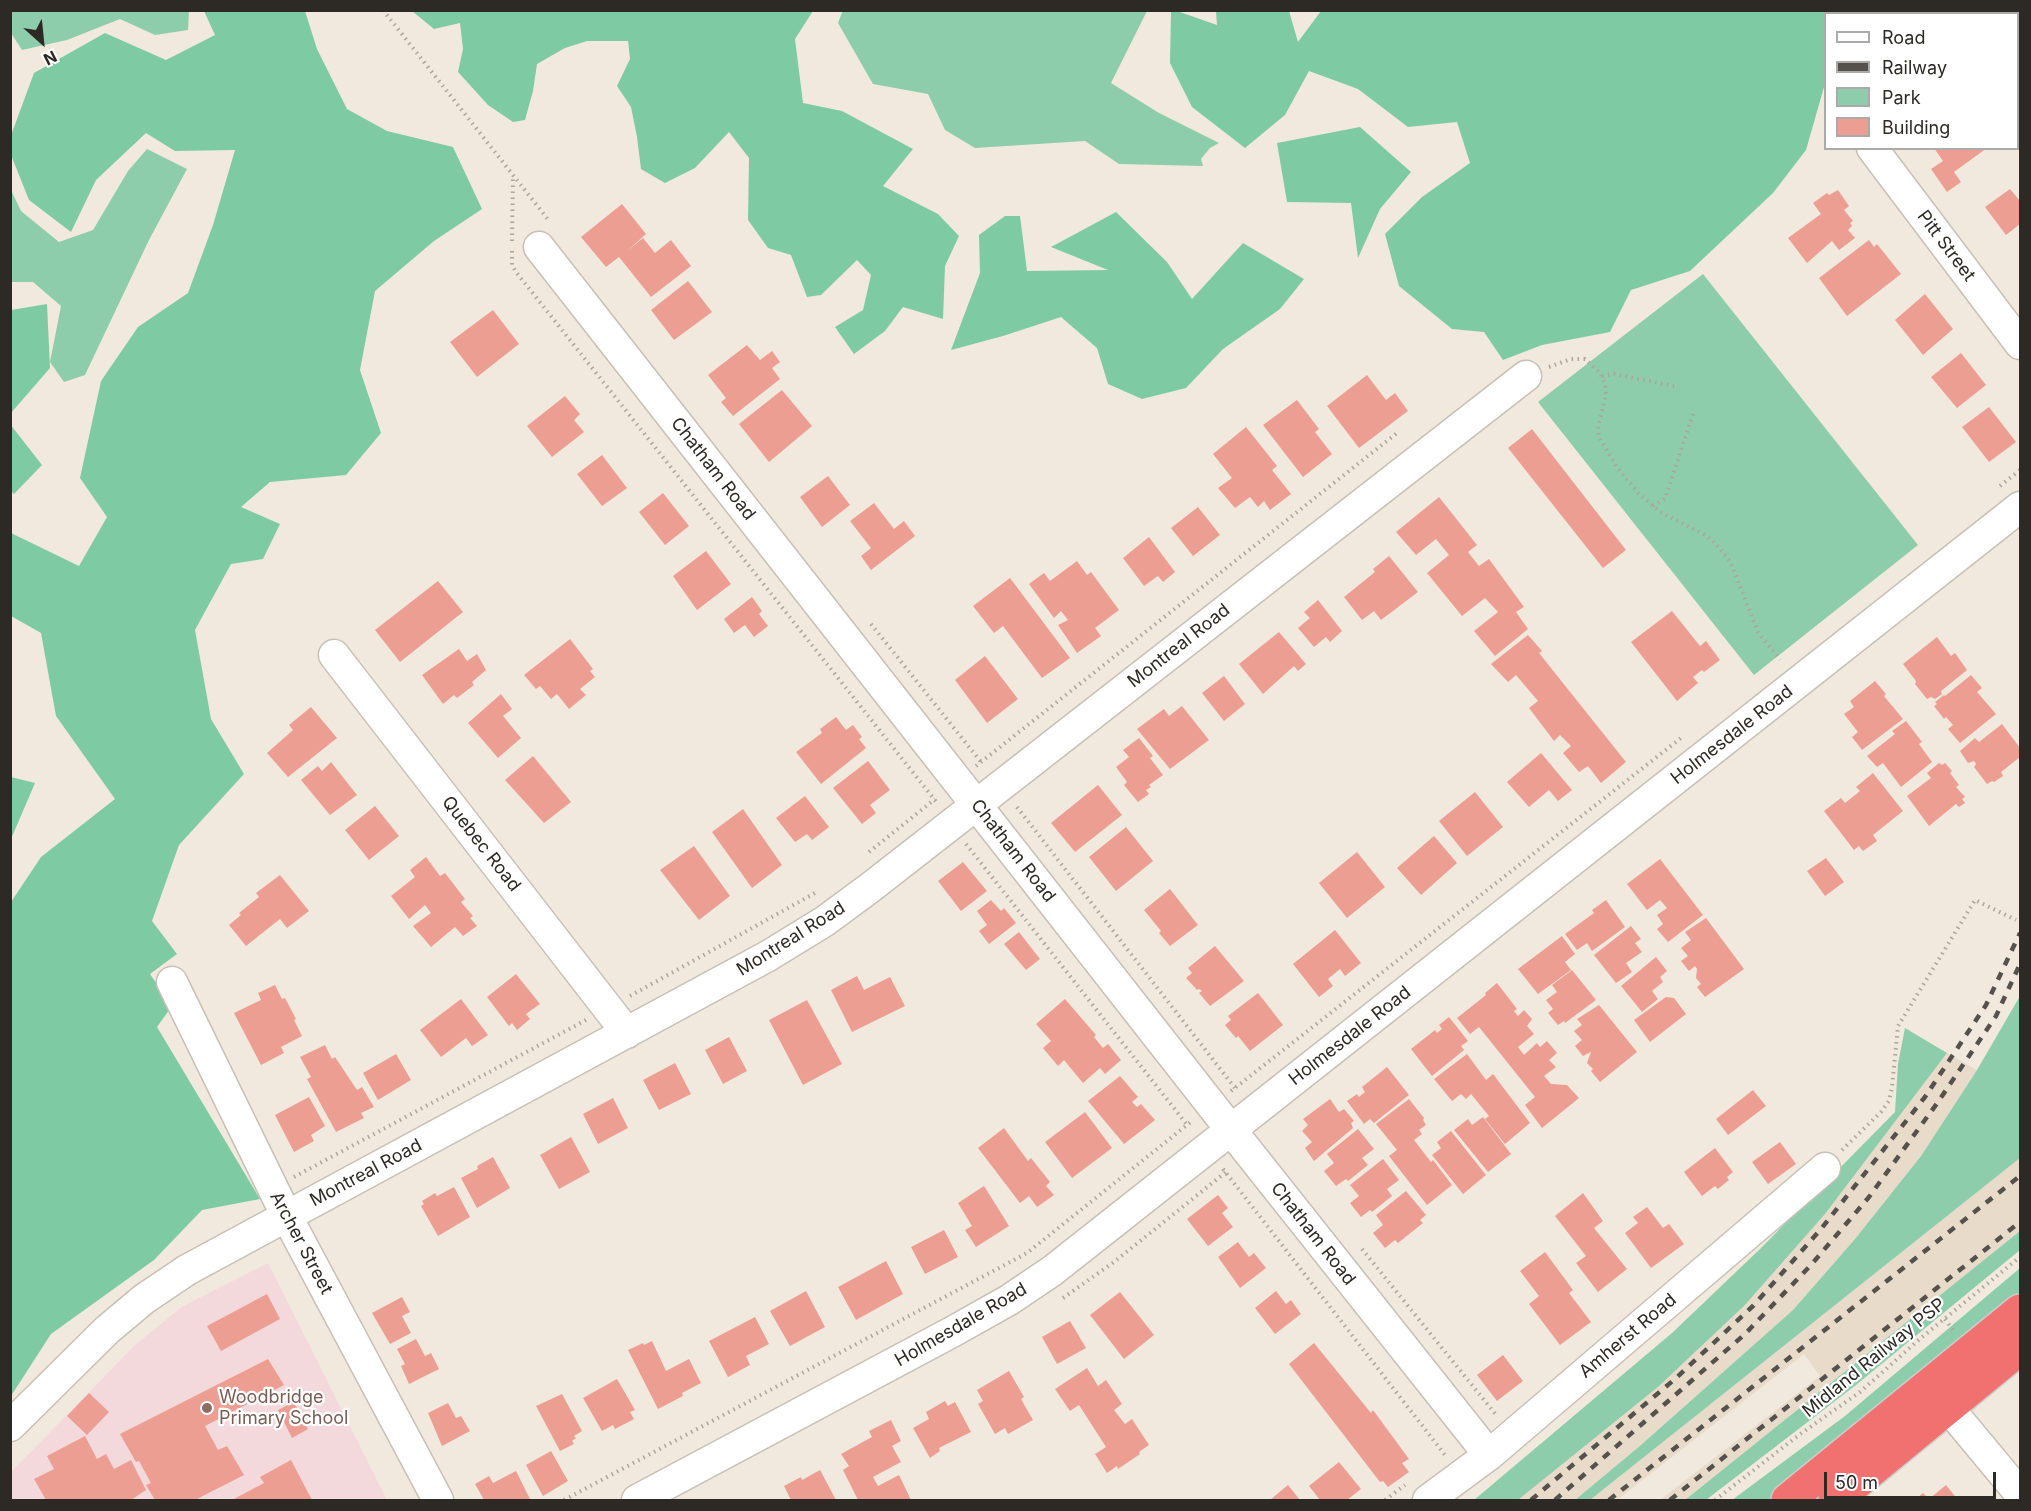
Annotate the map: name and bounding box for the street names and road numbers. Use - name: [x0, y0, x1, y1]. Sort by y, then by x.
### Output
- street label: Pitt Street: [1912, 206, 1980, 286]
- street label: Chatham Road: [666, 413, 760, 525]
- street label: Montreal Road: [1124, 599, 1234, 693]
- street label: Holmesdale Road: [1667, 681, 1797, 789]
- street label: Quebec Road: [437, 792, 525, 896]
- street label: Chatham Road: [966, 795, 1060, 907]
- street label: Montreal Road: [733, 897, 849, 981]
- street label: Holmesdale Road: [1285, 982, 1415, 1090]
- street label: Montreal Road: [306, 1134, 426, 1212]
- street label: Chatham Road: [1266, 1178, 1360, 1290]
- street label: Archer Street: [265, 1188, 337, 1298]
- street label: Holmesdale Road: [891, 1278, 1031, 1372]
- street label: Amherst Road: [1575, 1289, 1681, 1383]
- street label: Midland Railway PSP: [1798, 1294, 1950, 1422]

